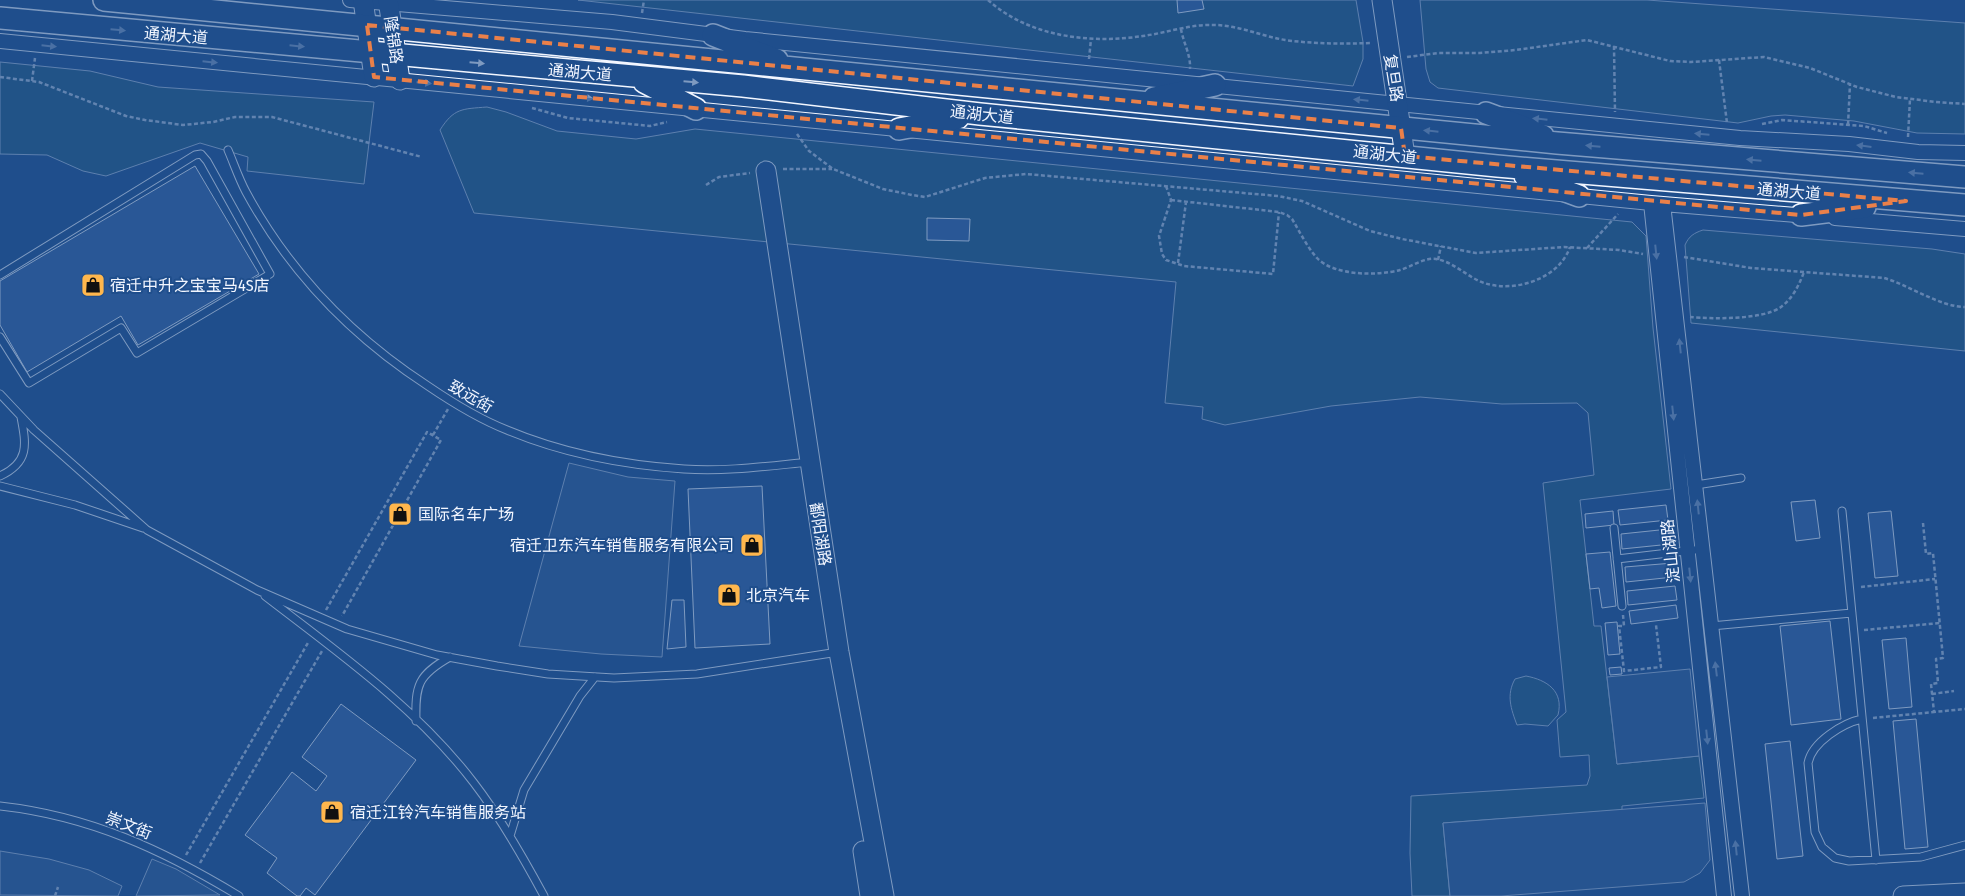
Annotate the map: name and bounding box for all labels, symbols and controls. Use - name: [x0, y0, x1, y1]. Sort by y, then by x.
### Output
- street label: 隆锦路: [381, 15, 406, 65]
- street label: 通湖大道: [143, 23, 209, 48]
- one-way arrow: [111, 26, 127, 34]
- one-way arrow: [41, 42, 57, 50]
- one-way arrow: [290, 43, 306, 51]
- street label: 复旦路: [1380, 53, 1407, 103]
- one-way arrow: [203, 58, 219, 66]
- one-way arrow: [469, 59, 485, 67]
- street label: 通湖大道: [547, 60, 613, 85]
- one-way arrow: [683, 78, 699, 86]
- one-way arrow: [416, 79, 432, 87]
- one-way arrow: [578, 94, 594, 102]
- one-way arrow: [1353, 96, 1369, 104]
- street label: 通湖大道: [949, 102, 1015, 127]
- one-way arrow: [1532, 115, 1548, 123]
- one-way arrow: [1423, 126, 1439, 134]
- one-way arrow: [1694, 130, 1710, 138]
- street label: 通湖大道: [1352, 142, 1418, 167]
- one-way arrow: [1584, 142, 1600, 150]
- one-way arrow: [1856, 142, 1872, 150]
- one-way arrow: [1746, 156, 1762, 164]
- one-way arrow: [1908, 169, 1924, 177]
- street label: 通湖大道: [1756, 179, 1822, 204]
- one-way arrow: [1652, 244, 1660, 260]
- shop icon: 宿迁中升之宝宝马4S店: [80, 272, 106, 298]
- place label: 宿迁中升之宝宝马4S店: [110, 276, 270, 295]
- one-way arrow: [1676, 337, 1684, 353]
- street label: 致远街: [445, 376, 496, 417]
- one-way arrow: [1669, 406, 1677, 422]
- one-way arrow: [1694, 499, 1702, 515]
- shop icon: 国际名车广场: [387, 501, 413, 527]
- street label: 鄱阳湖路: [806, 501, 835, 567]
- place label: 国际名车广场: [418, 505, 514, 524]
- street label: 淀山湖路: [1658, 518, 1683, 584]
- shop icon: 宿迁卫东汽车销售服务有限公司: [739, 532, 765, 558]
- place label: 宿迁卫东汽车销售服务有限公司: [510, 536, 734, 555]
- one-way arrow: [1686, 567, 1694, 583]
- shop icon: 北京汽车: [716, 582, 742, 608]
- place label: 北京汽车: [746, 586, 810, 605]
- one-way arrow: [1712, 660, 1720, 676]
- one-way arrow: [1703, 729, 1711, 745]
- shop icon: 宿迁江铃汽车销售服务站: [319, 799, 345, 825]
- place label: 宿迁江铃汽车销售服务站: [350, 803, 526, 822]
- street label: 崇文街: [103, 808, 155, 843]
- one-way arrow: [1732, 839, 1740, 855]

